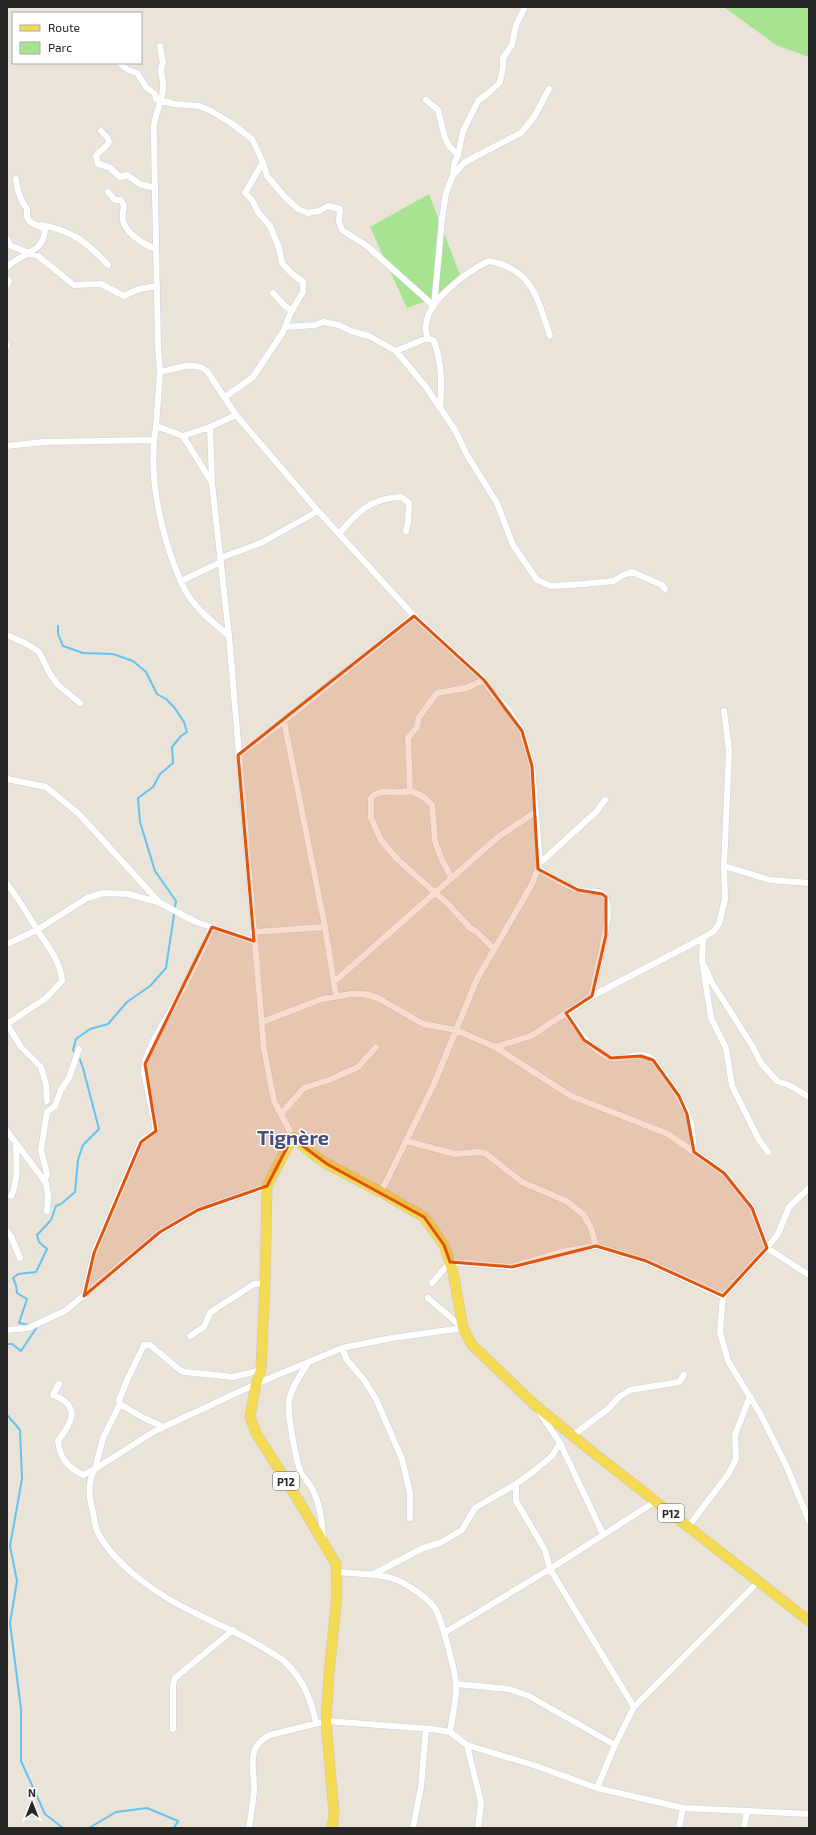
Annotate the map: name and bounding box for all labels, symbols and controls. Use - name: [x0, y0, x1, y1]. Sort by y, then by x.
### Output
- legend: [12, 12, 142, 64]
- text: Route: [48, 20, 80, 34]
- text: Parc: [48, 40, 72, 54]
- district label: Tignère: [257, 1125, 329, 1149]
- road number: P12: [273, 1472, 299, 1490]
- road number: P12: [658, 1504, 684, 1522]
- north arrow: [12, 1783, 52, 1823]
- text: N: [28, 1786, 36, 1799]

